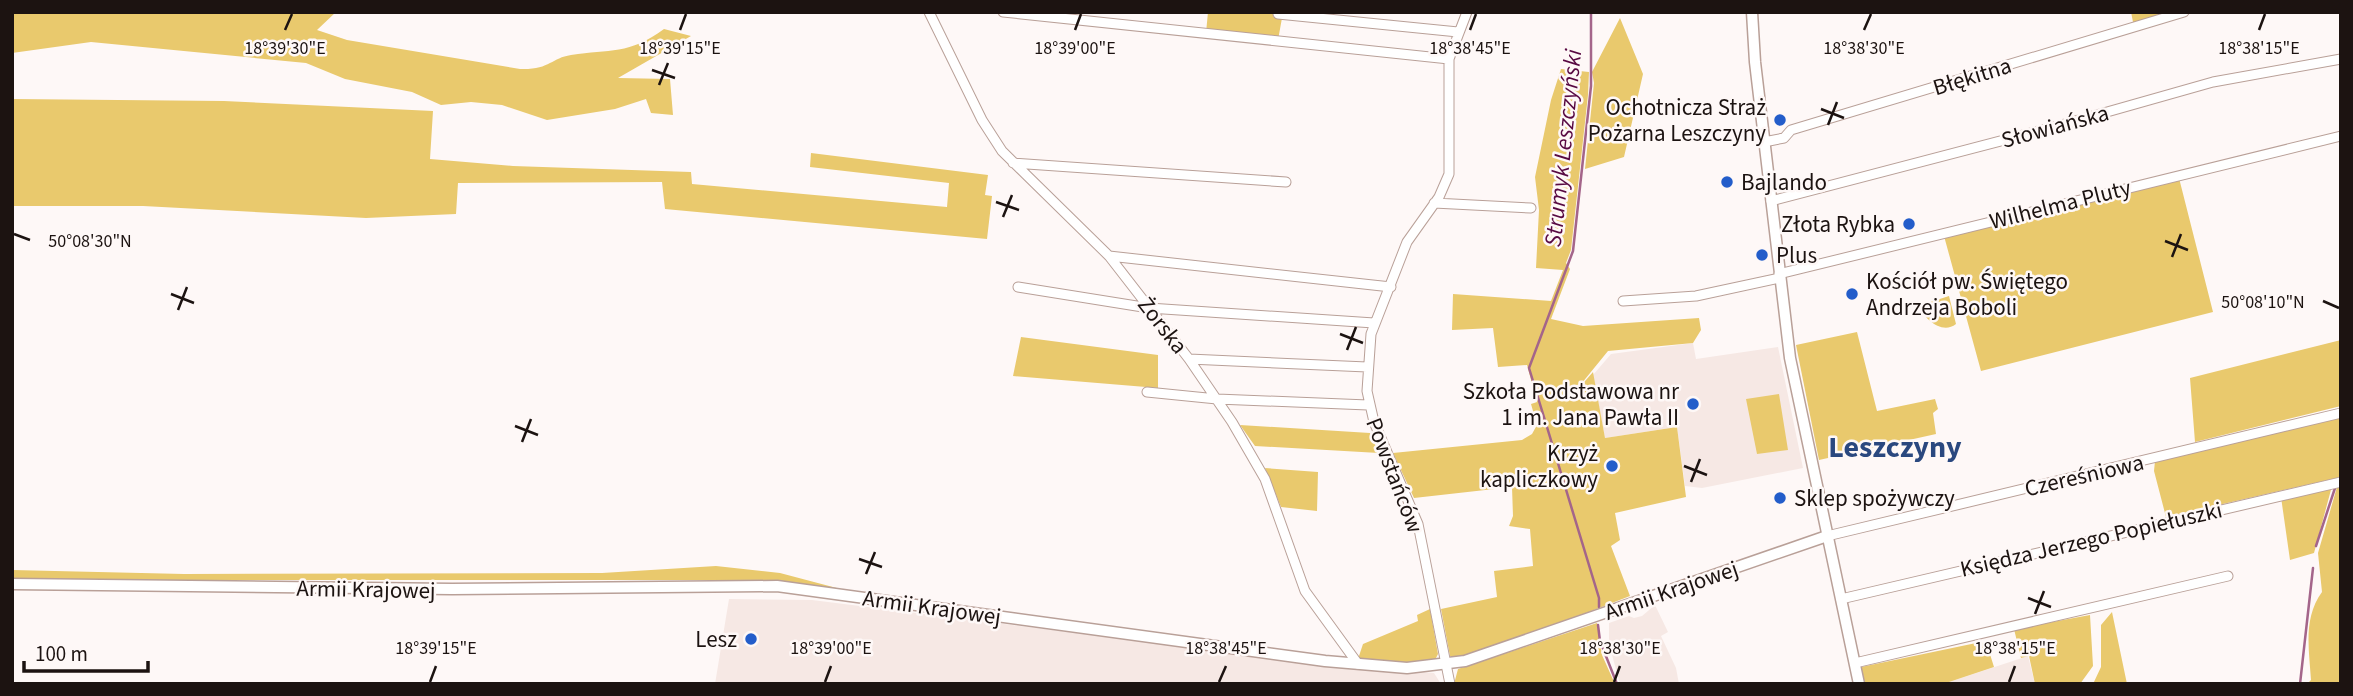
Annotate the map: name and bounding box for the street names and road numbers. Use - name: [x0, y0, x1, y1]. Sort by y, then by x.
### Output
- street label: Błękitna: [1929, 49, 2016, 104]
- street label: Słowiańska: [1998, 96, 2113, 157]
- street label: Wilhelma Pluty: [1986, 171, 2134, 238]
- street label: Żorska: [1130, 290, 1196, 361]
- street label: Powstańców: [1357, 413, 1432, 538]
- street label: Czereśniowa: [2021, 446, 2147, 505]
- street label: Księdza Jerzego Popiełuszki: [1957, 493, 2225, 586]
- street label: Armii Krajowej: [1600, 552, 1742, 629]
- street label: Armii Krajowej: [296, 572, 436, 607]
- street label: Armii Krajowej: [861, 581, 1003, 634]

